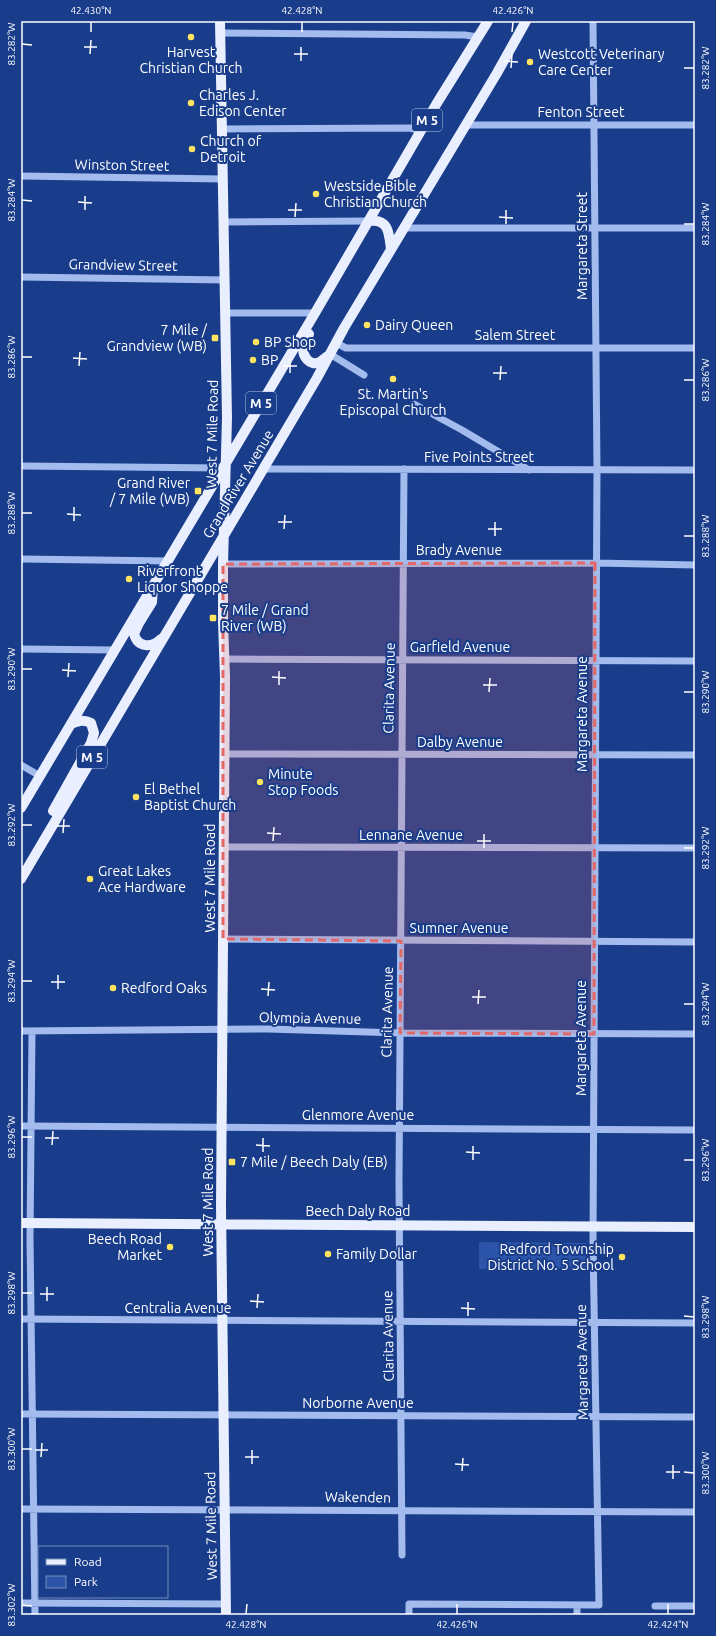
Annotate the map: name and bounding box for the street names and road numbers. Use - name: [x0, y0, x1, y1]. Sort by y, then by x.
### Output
- street label: Fenton Street: [537, 104, 625, 120]
- road number: M 5: [412, 109, 442, 131]
- street label: Winston Street: [75, 156, 170, 174]
- street label: Margareta Street: [574, 192, 590, 300]
- street label: Grandview Street: [68, 256, 178, 274]
- street label: Salem Street: [475, 327, 556, 343]
- street label: West 7 Mile Road: [203, 379, 221, 489]
- road number: M 5: [246, 392, 276, 414]
- street label: Grand River Avenue: [199, 427, 277, 541]
- street label: Five Points Street: [424, 449, 535, 465]
- street label: Brady Avenue: [416, 542, 502, 558]
- street label: Garfield Avenue: [410, 639, 510, 655]
- street label: Clarita Avenue: [380, 642, 398, 734]
- street label: Margareta Avenue: [574, 656, 590, 772]
- street label: Dalby Avenue: [417, 734, 503, 750]
- road number: M 5: [77, 746, 107, 768]
- street label: West 7 Mile Road: [202, 824, 218, 932]
- street label: Lennane Avenue: [359, 827, 463, 843]
- street label: Sumner Avenue: [410, 920, 508, 936]
- street label: Clarita Avenue: [378, 966, 396, 1058]
- street label: Margareta Avenue: [573, 980, 589, 1096]
- street label: Olympia Avenue: [259, 1009, 361, 1027]
- street label: Glenmore Avenue: [302, 1107, 414, 1123]
- street label: West 7 Mile Road: [200, 1148, 216, 1256]
- street label: Beech Daly Road: [305, 1203, 411, 1219]
- street label: Clarita Avenue: [379, 1290, 397, 1382]
- street label: Centralia Avenue: [125, 1300, 231, 1316]
- street label: Margareta Avenue: [573, 1304, 591, 1420]
- street label: Norborne Avenue: [302, 1395, 414, 1411]
- street label: West 7 Mile Road: [202, 1471, 220, 1581]
- street label: Wakenden: [325, 1488, 391, 1506]

